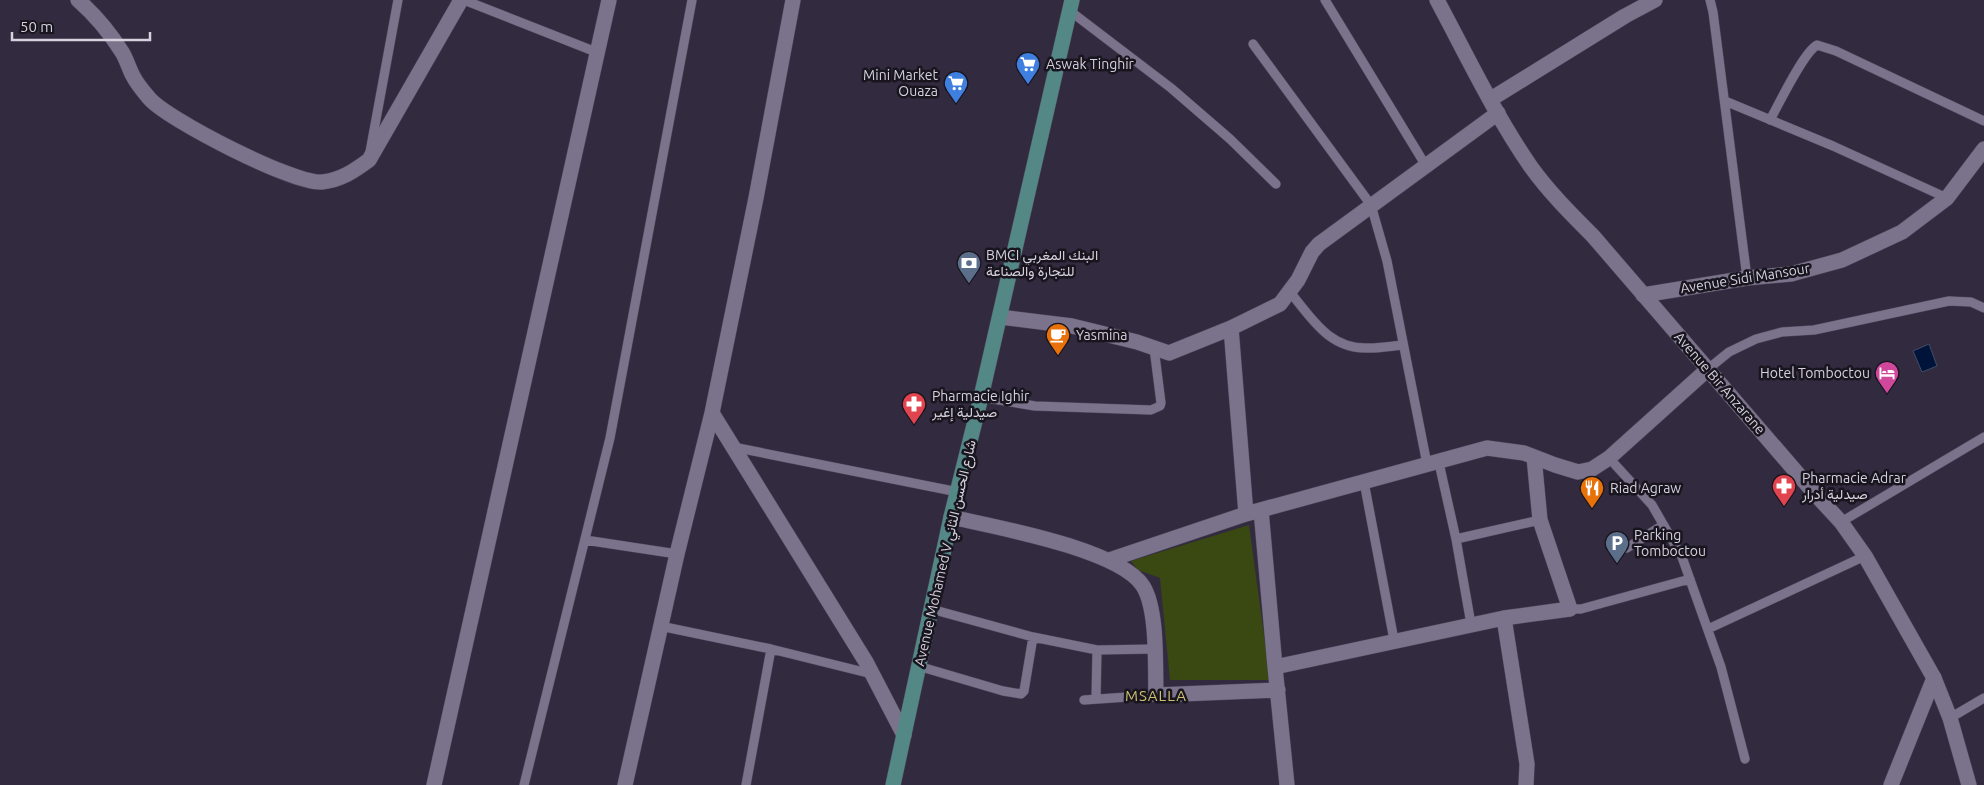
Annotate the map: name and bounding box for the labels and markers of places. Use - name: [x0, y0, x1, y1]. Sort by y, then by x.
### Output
- supermarket icon: Aswak Tinghir: [1015, 51, 1041, 85]
- place label: Aswak Tinghir: [1046, 56, 1135, 72]
- place label: Mini Market Ouaza: [863, 67, 938, 99]
- supermarket icon: Mini Market Ouaza: [943, 70, 969, 104]
- place label: BMCI البنك المغربي للتجارة والصناعة: [986, 247, 1098, 280]
- bank icon: BMCI البنك المغربي للتجارة والصناعة: [956, 250, 982, 284]
- cafe icon: Yasmina: [1045, 322, 1071, 356]
- place label: Yasmina: [1076, 327, 1128, 343]
- hotel icon: Hotel Tomboctou: [1874, 360, 1900, 394]
- place label: Hotel Tomboctou: [1760, 365, 1870, 381]
- place label: Pharmacie Ighir صيدلية إغير: [931, 388, 1030, 422]
- pharmacy icon: Pharmacie Ighir صيدلية إغير: [901, 391, 927, 425]
- place label: Pharmacie Adrar صيدلية أدرار: [1801, 470, 1907, 503]
- pharmacy icon: Pharmacie Adrar صيدلية أدرار: [1771, 473, 1797, 507]
- restaurant icon: Riad Agraw: [1579, 475, 1605, 509]
- place label: Riad Agraw: [1610, 480, 1681, 496]
- place label: Parking Tomboctou: [1634, 527, 1706, 559]
- parking icon: Parking Tomboctou: [1604, 530, 1630, 564]

